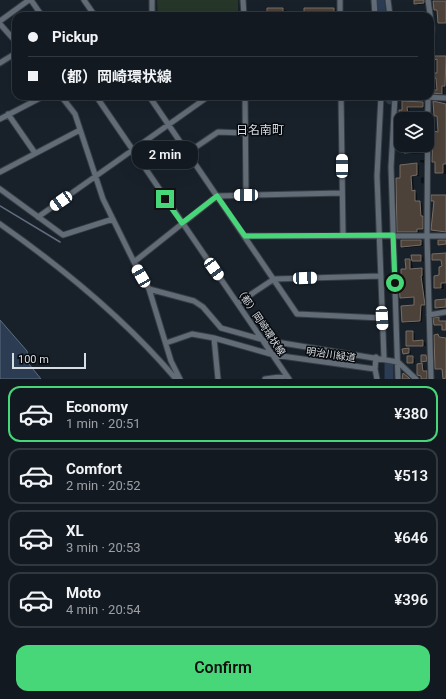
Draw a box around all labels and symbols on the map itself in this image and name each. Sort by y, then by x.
district label: 日名南町 [236,123,284,137]
callout: 2 min [132,141,198,169]
car [336,154,348,178]
car [48,189,74,213]
car [234,189,258,201]
route end [156,190,174,208]
car [202,256,226,282]
car [130,263,152,289]
car [293,272,317,284]
route start [386,274,404,292]
street label: （都）岡崎環状線 [234,285,288,358]
car [375,306,389,330]
street label: 明治川緑道 [305,346,356,363]
scale bar [12,351,86,370]

